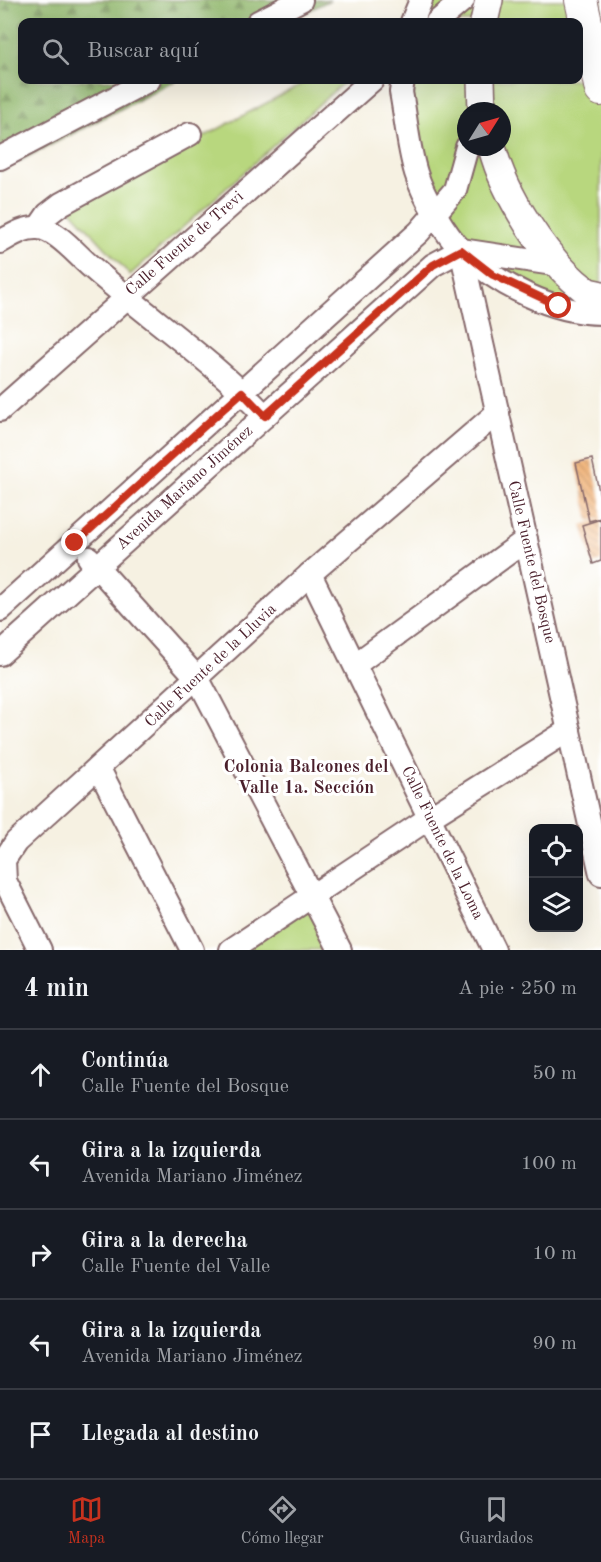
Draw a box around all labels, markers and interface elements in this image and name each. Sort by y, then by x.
search box [18,18,583,84]
icon: search [39,35,72,68]
text: Buscar aquí [87,40,199,62]
north arrow [457,102,511,156]
street label: Calle Fuente de Trevi [123,189,247,299]
route start [545,292,571,318]
street label: Avenida Mariano Jiménez [114,423,256,553]
street label: Calle Fuente del Bosque [505,479,557,645]
route end [61,529,87,555]
street label: Calle Fuente de la Lluvia [142,601,280,731]
district label: Colonia Balcones del Valle 1a. Sección [223,758,389,797]
street label: Calle Fuente de la Loma [398,764,486,922]
map controls [529,824,583,932]
button: locate [529,824,583,878]
button: layers [529,878,583,932]
text: 4 min [24,976,89,1002]
text: A pie · 250 m [458,979,577,999]
text: Continúa [81,1050,169,1072]
icon: ahead [24,1058,57,1091]
text: 50 m [532,1064,577,1084]
text: Calle Fuente del Bosque [81,1077,289,1097]
text: Gira a la izquierda [81,1140,261,1162]
icon: left [24,1148,57,1181]
text: 100 m [521,1154,577,1174]
text: Avenida Mariano Jiménez [81,1167,302,1187]
text: Gira a la derecha [81,1230,248,1252]
icon: right [24,1238,57,1271]
text: 10 m [532,1244,577,1264]
text: Calle Fuente del Valle [81,1257,270,1277]
text: Gira a la izquierda [81,1320,261,1342]
icon: left [24,1328,57,1361]
text: 90 m [532,1334,577,1354]
text: Avenida Mariano Jiménez [81,1347,302,1367]
icon: arrive [24,1418,57,1451]
text: Llegada al destino [81,1423,259,1445]
tab: Mapa [68,1493,105,1549]
tab: Cómo llegar [241,1493,324,1549]
tab: Guardados [459,1493,533,1549]

